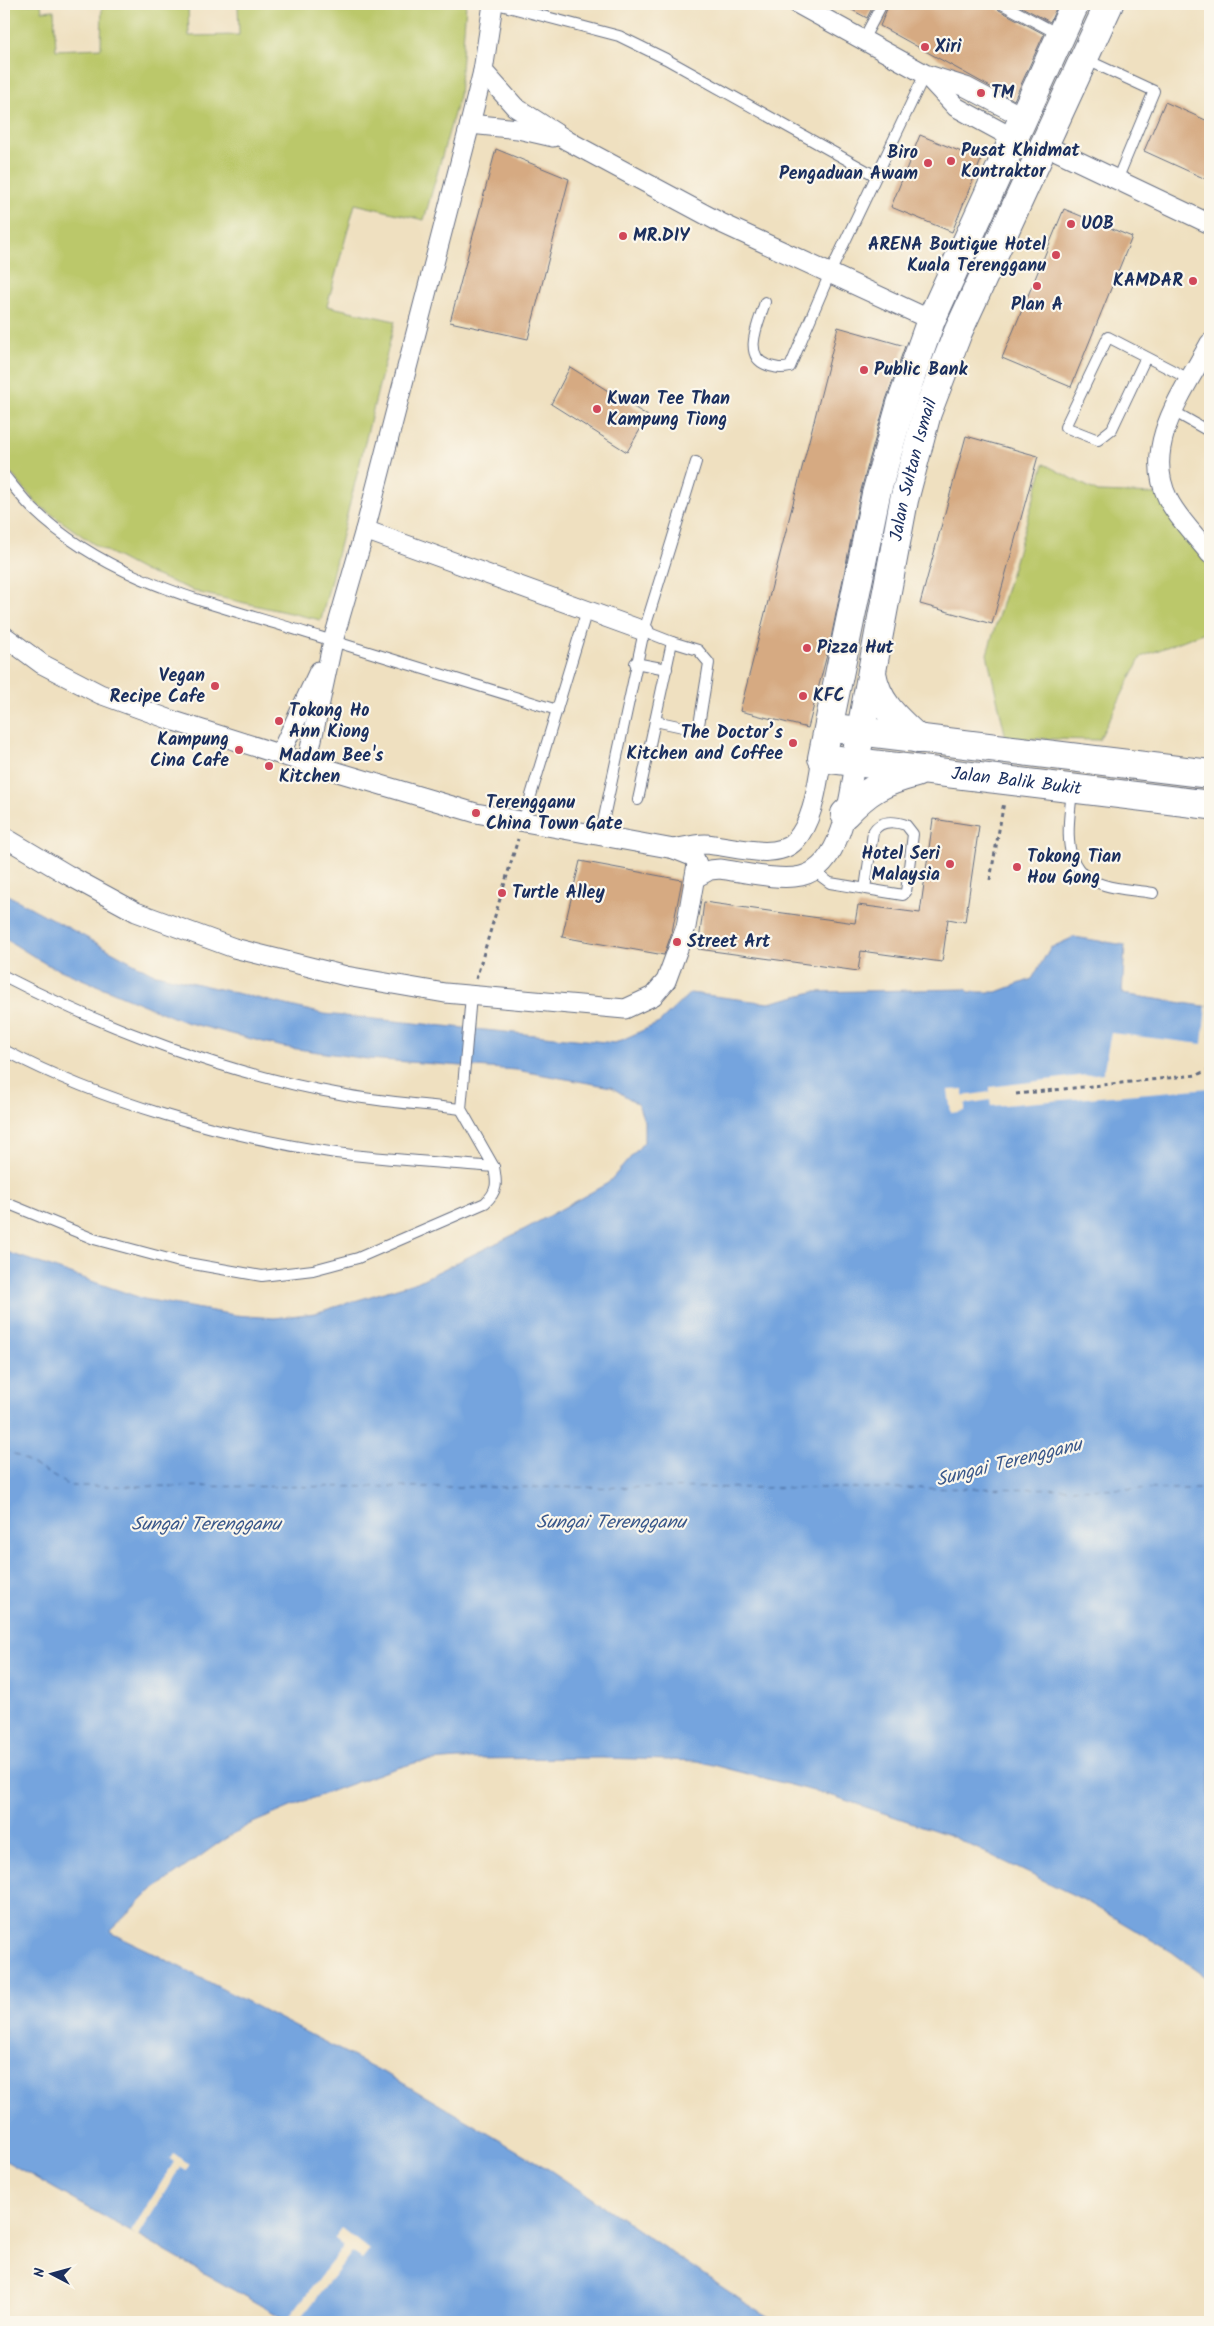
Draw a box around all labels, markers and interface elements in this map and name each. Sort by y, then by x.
place label: Xiri [934,33,962,62]
marker: Xiri [919,41,931,53]
place label: TM [991,79,1015,108]
marker: TM [975,87,987,99]
place label: Pusat Khidmat Kontraktor [961,137,1081,187]
place label: Biro Pengaduan Awam [779,139,918,189]
marker: Pusat Khidmat Kontraktor [945,155,957,167]
marker: Biro Pengaduan Awam [922,157,934,169]
place label: UOB [1081,210,1114,239]
marker: UOB [1065,218,1077,230]
place label: MR.DIY [633,222,690,251]
marker: MR.DIY [617,230,629,242]
place label: ARENA Boutique Hotel Kuala Terengganu [868,231,1046,281]
marker: ARENA Boutique Hotel Kuala Terengganu [1050,249,1062,261]
place label: KAMDAR [1113,267,1183,296]
marker: KAMDAR [1187,275,1199,287]
marker: Plan A [1031,280,1043,292]
place label: Plan A [1011,291,1063,320]
place label: Public Bank [874,356,968,385]
marker: Public Bank [858,364,870,376]
place label: Kwan Tee Than Kampung Tiong [607,385,730,435]
street label: Jalan Sultan Ismail [882,394,946,544]
marker: Kwan Tee Than Kampung Tiong [591,403,603,415]
place label: Pizza Hut [817,634,894,663]
marker: Pizza Hut [801,642,813,654]
place label: Vegan Recipe Cafe [110,662,205,712]
marker: Vegan Recipe Cafe [209,680,221,692]
place label: KFC [813,682,845,711]
marker: KFC [797,690,809,702]
place label: Tokong Ho Ann Kiong [289,697,370,747]
marker: Tokong Ho Ann Kiong [273,715,285,727]
place label: The Doctor’s Kitchen and Coffee [626,719,784,769]
place label: Kampung Cina Cafe [150,726,229,776]
marker: The Doctor’s Kitchen and Coffee [787,737,799,749]
place label: Madam Bee's Kitchen [279,742,384,792]
marker: Kampung Cina Cafe [233,744,245,756]
street label: Jalan Balik Bukit [950,759,1084,804]
marker: Madam Bee's Kitchen [263,760,275,772]
place label: Terengganu China Town Gate [486,789,623,839]
marker: Terengganu China Town Gate [470,807,482,819]
place label: Hotel Seri Malaysia [862,840,940,890]
place label: Tokong Tian Hou Gong [1027,843,1121,893]
marker: Hotel Seri Malaysia [944,858,956,870]
marker: Tokong Tian Hou Gong [1011,861,1023,873]
place label: Turtle Alley [512,879,605,908]
marker: Turtle Alley [496,887,508,899]
place label: Street Art [687,928,771,957]
marker: Street Art [671,936,683,948]
water label: Sungai Terengganu [933,1430,1087,1496]
water label: Sungai Terengganu [536,1508,688,1538]
water label: Sungai Terengganu [131,1510,283,1540]
north arrow [28,2248,78,2298]
text: N [29,2267,51,2278]

